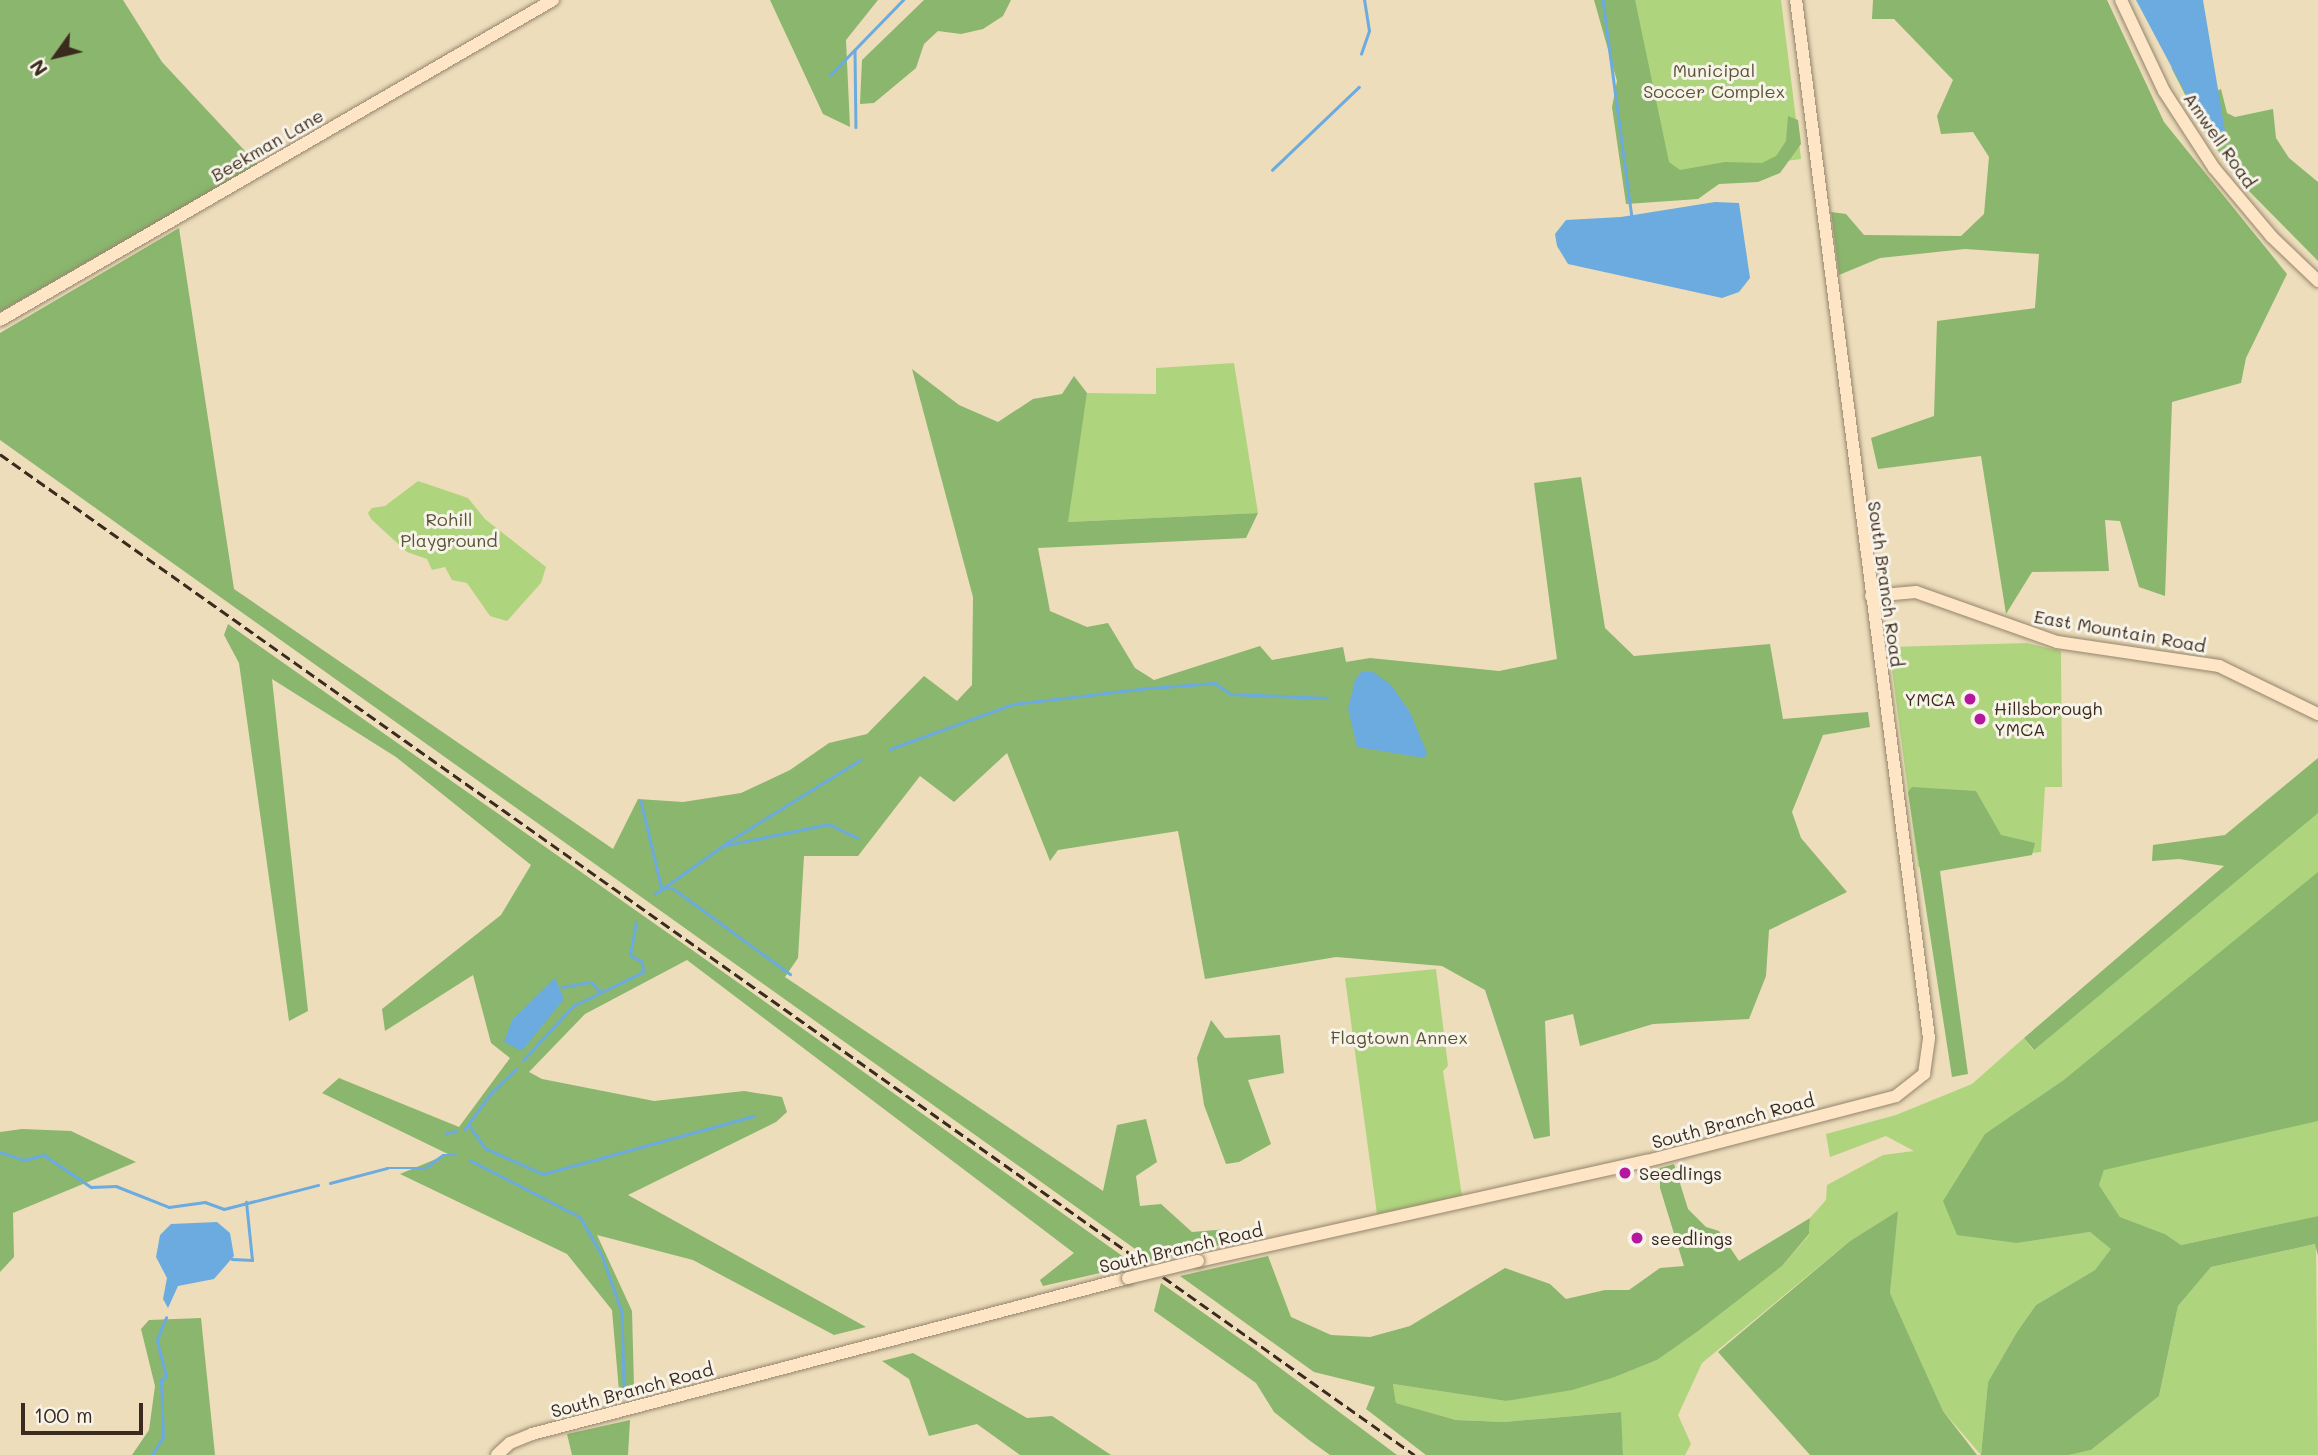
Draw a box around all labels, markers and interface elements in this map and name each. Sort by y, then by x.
north arrow [21,21,91,91]
text: N [24,55,53,81]
park label: Municipal Soccer Complex [1643,60,1785,102]
street label: Amwell Road [2179,88,2261,192]
street label: Beekman Lane [207,104,327,186]
street label: South Branch Road [1864,500,1908,668]
park label: Rohill Playground [400,509,498,552]
street label: East Mountain Road [2032,605,2208,657]
place label: YMCA [1905,688,1956,710]
marker: YMCA [1962,691,1978,707]
place label: Hillsborough YMCA [1994,698,2102,740]
marker: Hillsborough YMCA [1972,711,1988,727]
park label: Flagtown Annex [1330,1026,1468,1048]
street label: South Branch Road [1649,1089,1817,1153]
place label: Seedlings [1639,1162,1722,1184]
marker: Seedlings [1617,1165,1633,1181]
street label: South Branch Road [1097,1219,1265,1277]
place label: seedlings [1651,1227,1733,1249]
marker: seedlings [1629,1230,1645,1246]
street label: South Branch Road [548,1358,716,1422]
scale bar [24,1388,147,1432]
text: 100 m [34,1401,93,1428]

